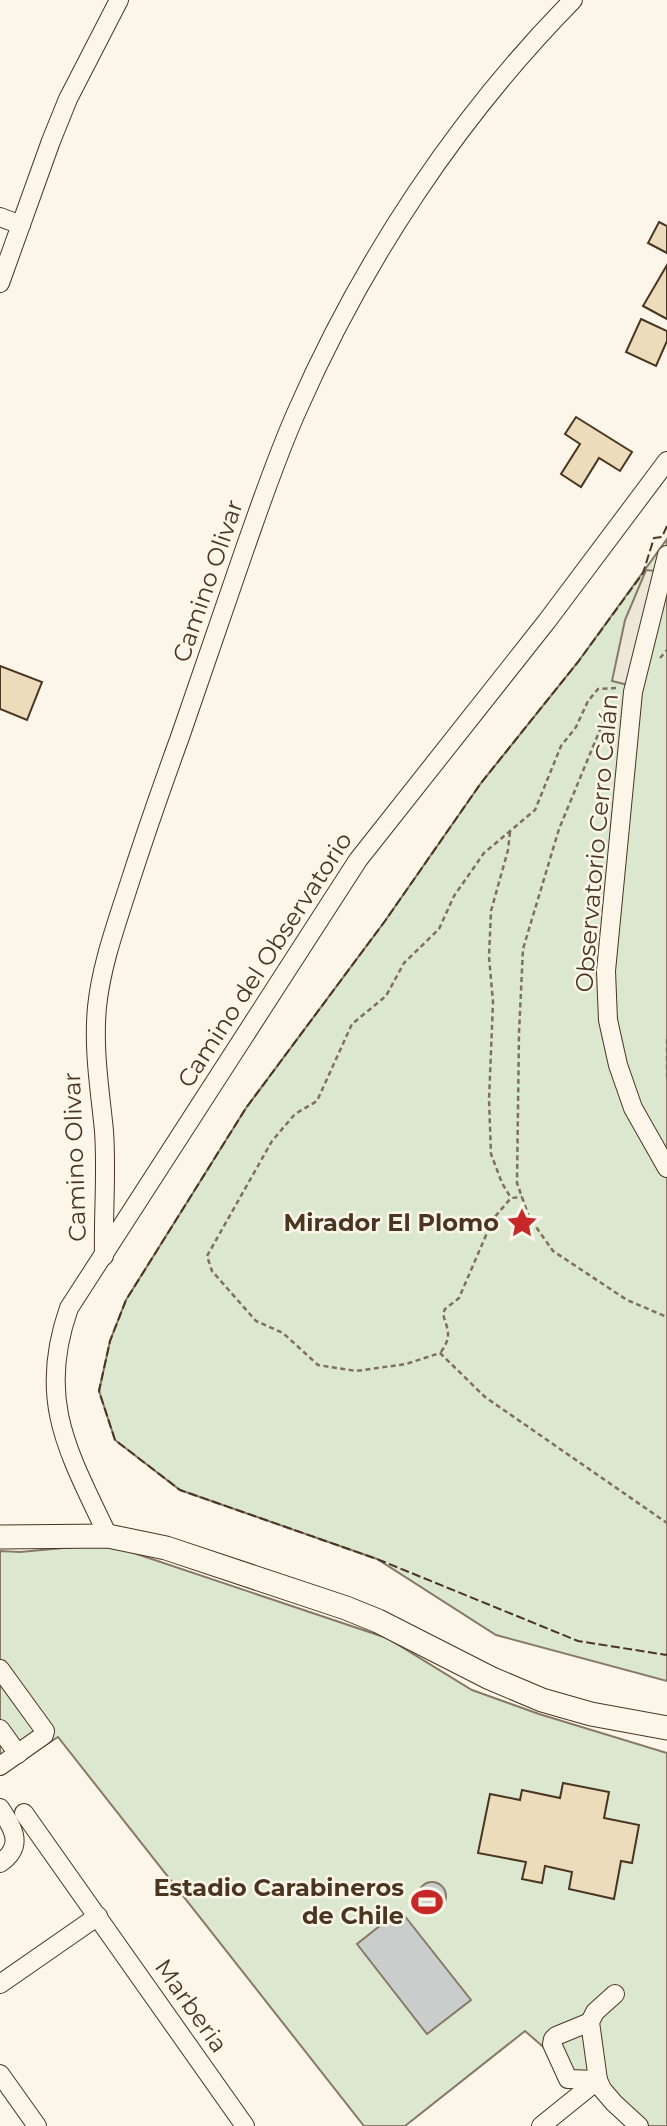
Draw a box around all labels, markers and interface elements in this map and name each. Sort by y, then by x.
street label: Camino Olivar [166,496,249,666]
street label: Observatorio Cerro Calán [569,692,624,994]
street label: Camino del Observatorio [171,827,358,1093]
street label: Camino Olivar [57,1072,92,1242]
place icon: Mirador El Plomo [505,1206,539,1240]
place label: Mirador El Plomo [283,1208,499,1237]
place label: Estadio Carabineros de Chile [153,1873,404,1930]
sports icon: Estadio Carabineros de Chile [410,1885,444,1919]
street label: Marberia [149,1953,234,2058]

